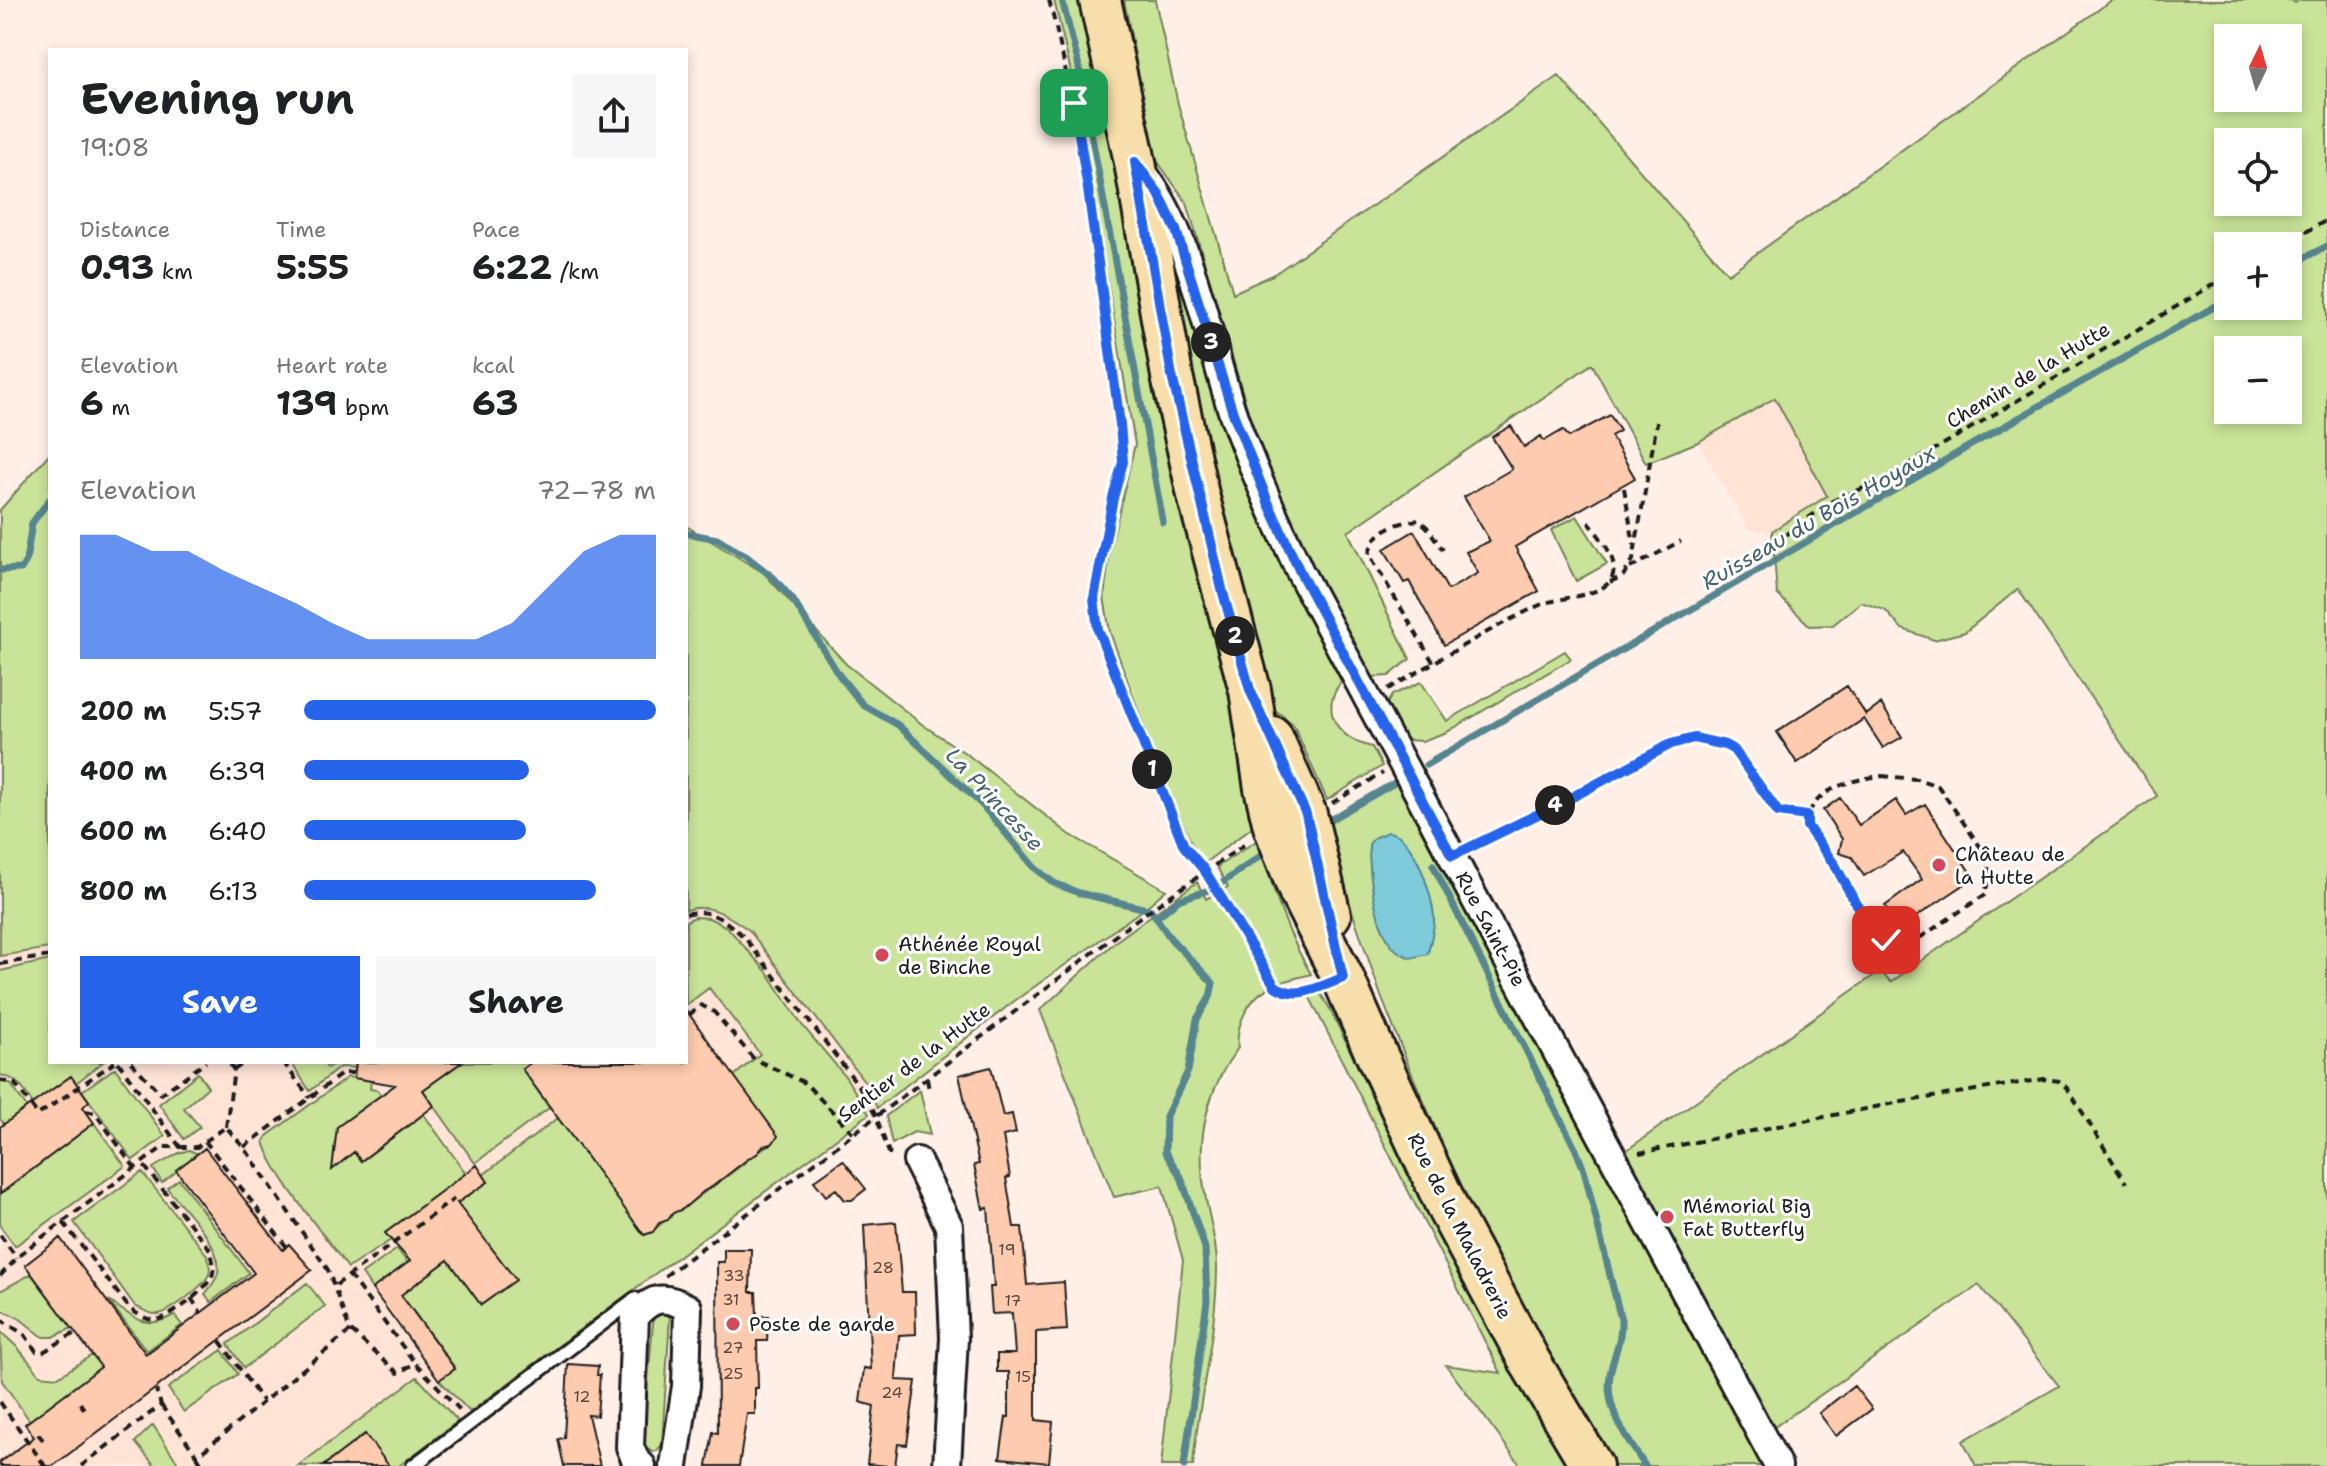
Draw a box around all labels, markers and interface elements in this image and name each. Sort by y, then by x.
north arrow [2214,24,2302,112]
map controls [2214,24,2302,424]
text: Evening run [80,69,354,128]
pin [1040,69,1108,137]
button: share [572,74,656,158]
icon: arrive [1052,81,1096,125]
button: locate [2214,128,2302,216]
text: 19:08 [80,129,150,164]
text: Distance [80,215,170,244]
text: Time [276,215,326,244]
text: Pace [472,215,520,244]
button: + [2214,232,2302,320]
text: 0.93 [80,244,154,290]
text: 5:55 [276,244,349,290]
text: 6:22 [472,244,552,290]
text: km [154,257,193,286]
text: /km [552,257,599,286]
street label: Chemin de la Hutte [1941,316,2115,434]
pin: 3 [1191,322,1231,362]
text: 3 [1203,327,1219,356]
button: − [2214,336,2302,424]
text: Elevation [80,351,178,380]
text: Heart rate [276,351,388,380]
text: kcal [472,351,515,380]
text: 6 [80,380,104,426]
text: 139 [276,380,337,426]
text: 63 [472,380,519,426]
text: m [104,393,130,422]
text: bpm [337,393,389,422]
water label: Ruisseau du Bois Hoyaux [1696,438,1942,596]
text: Elevation [80,472,196,507]
text: 72–78 m [537,472,656,507]
pin: 2 [1215,616,1255,656]
text: 2 [1227,621,1243,650]
text: 200 m [80,693,167,728]
text: 5:57 [208,693,262,728]
water label: La Princesse [939,741,1050,857]
pin: 1 [1132,749,1172,789]
text: 400 m [80,753,167,788]
text: 6:39 [208,753,266,788]
text: 1 [1147,754,1157,783]
pin: 4 [1535,785,1575,825]
text: 4 [1547,790,1563,819]
text: 600 m [80,813,167,848]
text: 6:40 [208,813,267,848]
place label: Château de la Hutte [1955,841,2065,890]
marker: Château de la Hutte [1930,856,1948,874]
street label: Rue Saint-Pie [1450,867,1532,991]
text: 800 m [80,873,167,908]
text: 6:13 [208,873,258,908]
pin [1852,906,1920,974]
icon: check [1864,918,1908,962]
place label: Athénée Royal de Binche [898,931,1041,980]
marker: Athénée Royal de Binche [873,946,891,964]
button: Save [80,956,360,1048]
button: Share [376,956,656,1048]
street label: Sentier de la Hutte [833,996,995,1128]
street label: Rue de la Maladrerie [1402,1129,1518,1323]
place label: Mémorial Big Fat Butterfly [1683,1193,1811,1242]
marker: Mémorial Big Fat Butterfly [1658,1208,1676,1226]
house number: 19 [998,1239,1016,1260]
house number: 28 [872,1257,894,1278]
house number: 33 [723,1265,745,1286]
house number: 31 [722,1289,740,1310]
house number: 17 [1004,1290,1022,1311]
place label: Poste de garde [749,1311,895,1337]
marker: Poste de garde [724,1315,742,1333]
house number: 27 [722,1337,744,1358]
house number: 25 [723,1363,743,1384]
house number: 15 [1015,1366,1031,1387]
house number: 24 [881,1382,903,1403]
house number: 12 [573,1386,591,1407]

